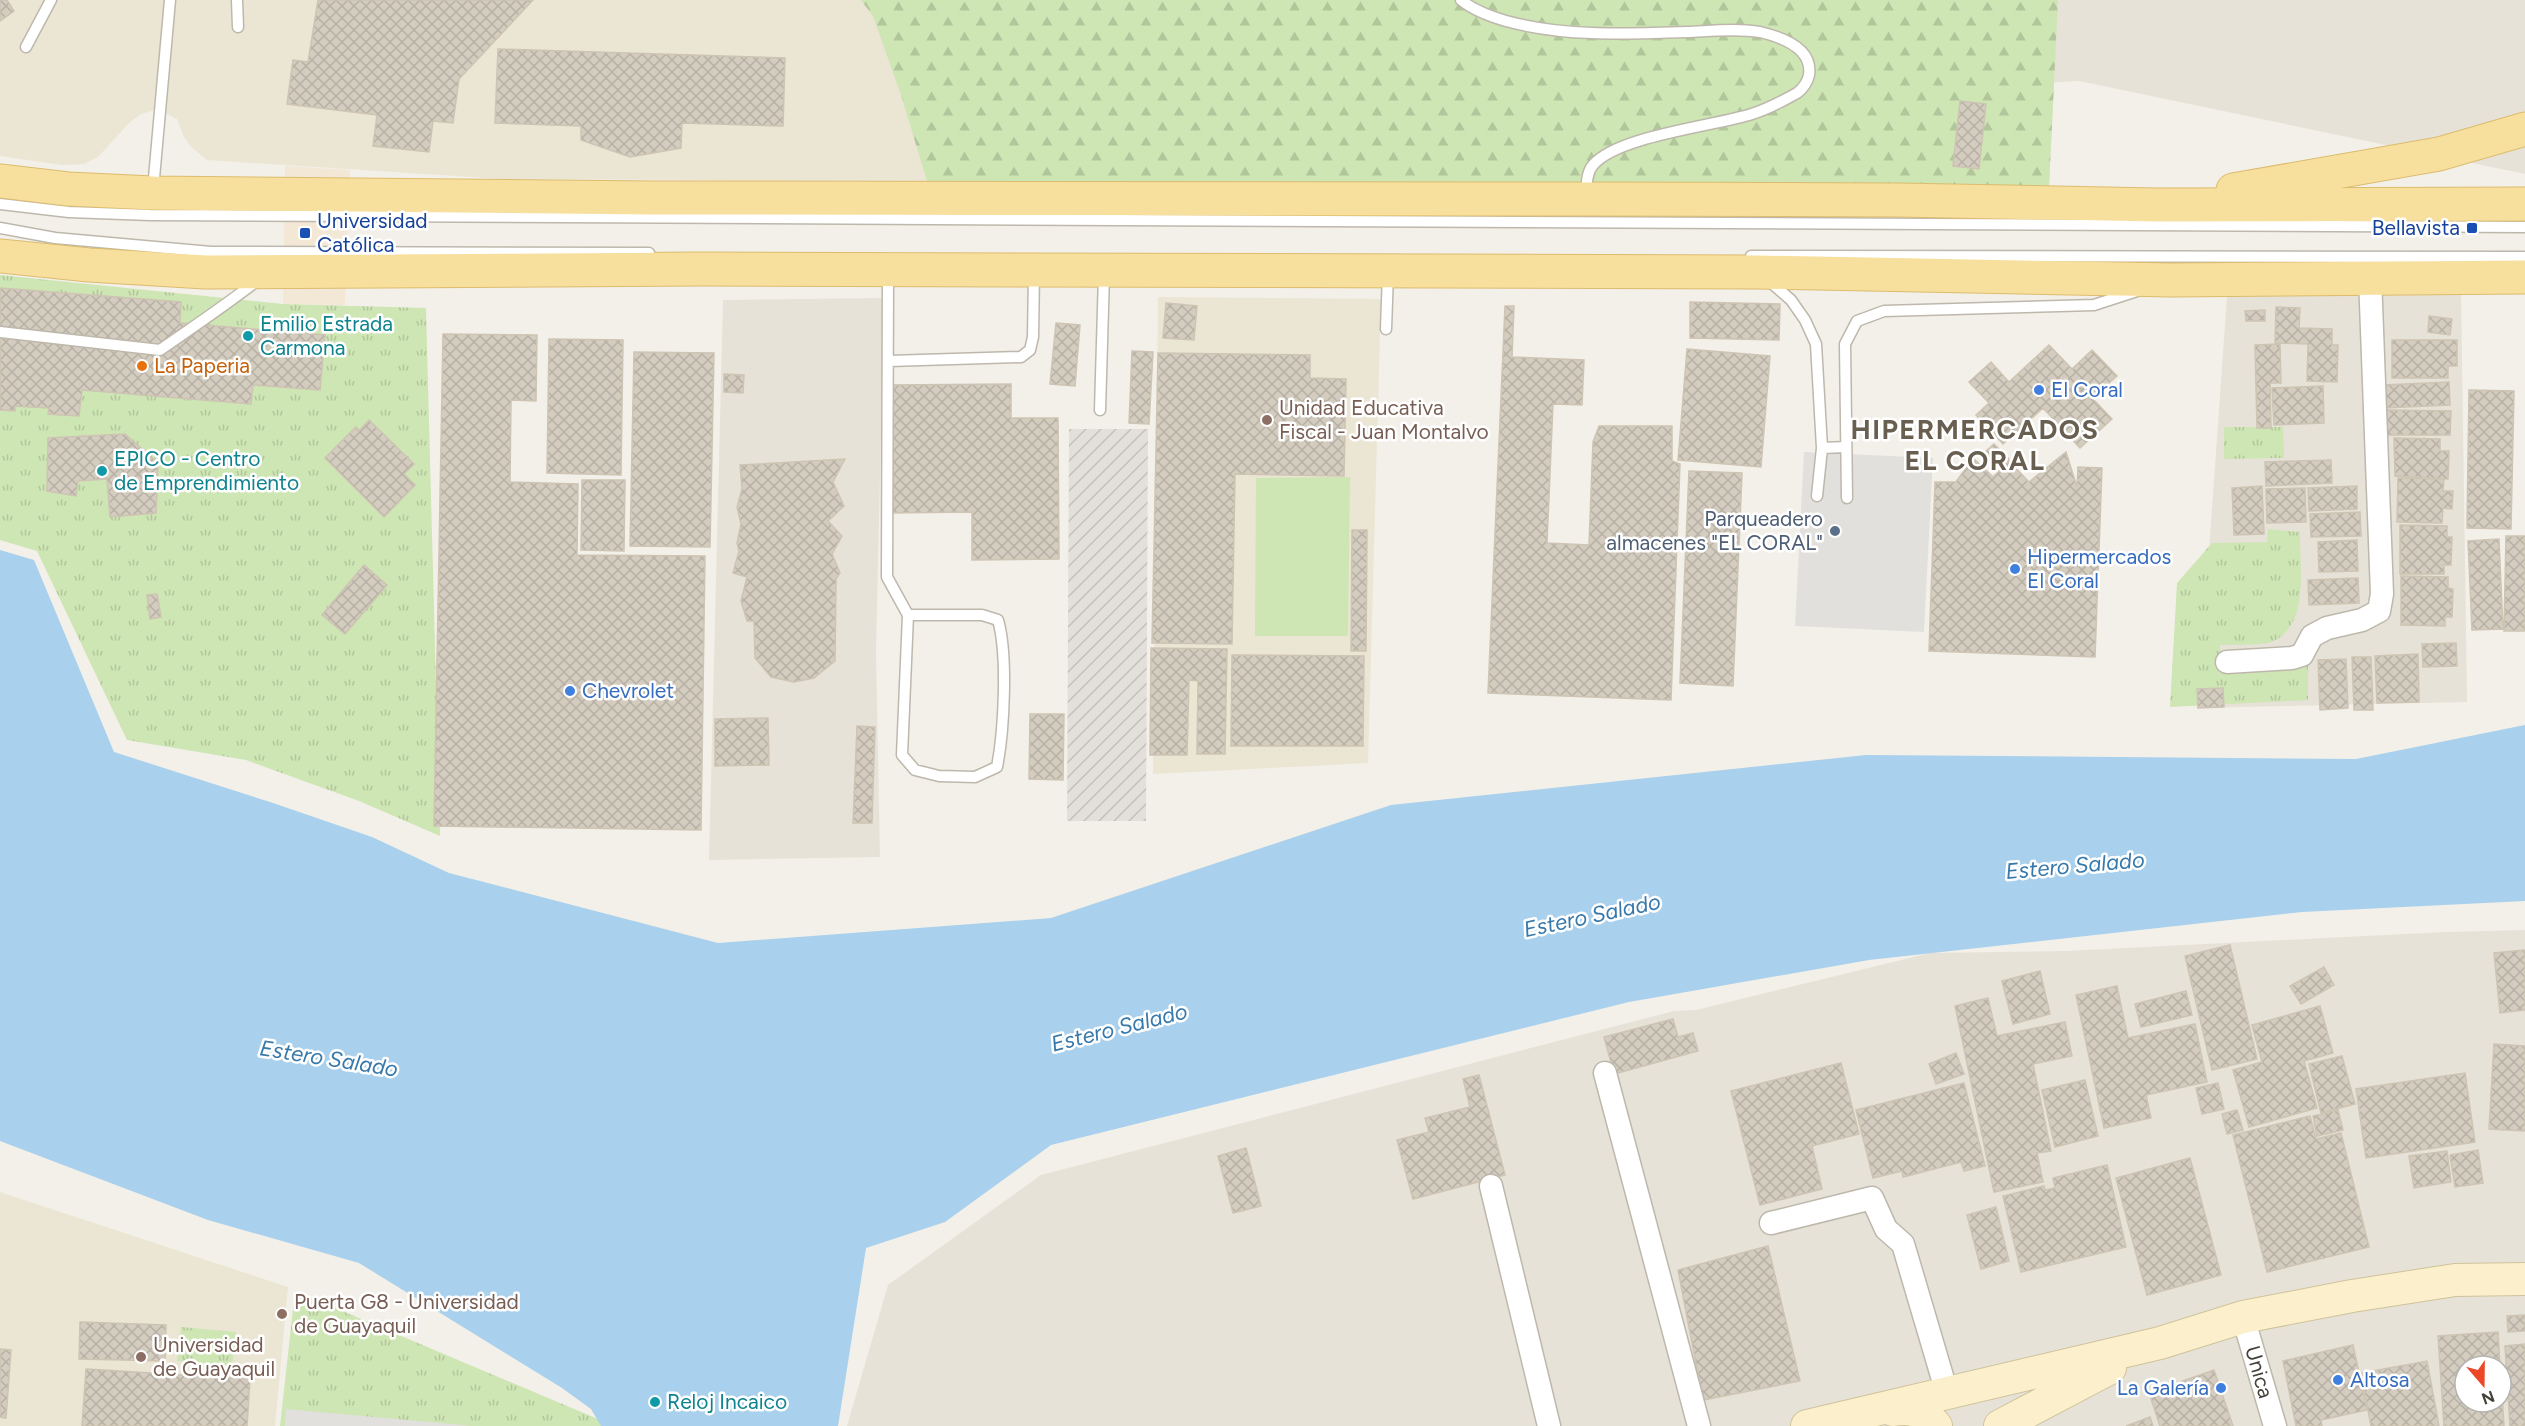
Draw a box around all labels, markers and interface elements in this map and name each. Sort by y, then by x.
place label: Universidad Católica [317,208,428,257]
place label: Bellavista [2372,215,2460,240]
marker: Bellavista [2465,221,2479,235]
marker: Universidad Católica [298,226,312,240]
place label: Emilio Estrada Carmona [260,311,393,360]
marker: Emilio Estrada Carmona [241,329,255,343]
place label: La Paperia [154,353,250,378]
marker: La Paperia [135,359,149,373]
place label: El Coral [2051,377,2123,402]
marker: El Coral [2032,383,2046,397]
place label: Unidad Educativa Fiscal - Juan Montalvo [1279,395,1489,444]
marker: Unidad Educativa Fiscal - Juan Montalvo [1260,413,1274,427]
district label: HIPERMERCADOS EL CORAL [1851,413,2100,477]
place label: EPICO - Centro de Emprendimiento [114,446,299,495]
marker: EPICO - Centro de Emprendimiento [95,464,109,478]
place label: Parqueadero almacenes "EL CORAL" [1606,506,1823,555]
marker: Parqueadero almacenes "EL CORAL" [1828,524,1842,538]
place label: Hipermercados El Coral [2027,544,2171,593]
marker: Hipermercados El Coral [2008,562,2022,576]
place label: Chevrolet [582,678,674,703]
marker: Chevrolet [563,684,577,698]
water label: Estero Salado [2004,846,2146,885]
water label: Estero Salado [1521,888,1663,943]
water label: Estero Salado [1048,997,1190,1057]
water label: Estero Salado [258,1034,400,1083]
place label: Puerta G8 - Universidad de Guayaquil [294,1289,519,1338]
marker: Puerta G8 - Universidad de Guayaquil [275,1307,289,1321]
place label: Universidad de Guayaquil [153,1332,275,1381]
street label: Unica [2240,1343,2279,1401]
marker: Universidad de Guayaquil [134,1350,148,1364]
north arrow [2453,1354,2513,1414]
place label: Altosa [2350,1367,2409,1392]
marker: Altosa [2331,1373,2345,1387]
place label: La Galería [2117,1375,2209,1400]
marker: La Galería [2214,1381,2228,1395]
text: N [2479,1387,2497,1409]
place label: Reloj Incaico [667,1389,787,1414]
marker: Reloj Incaico [648,1395,662,1409]

